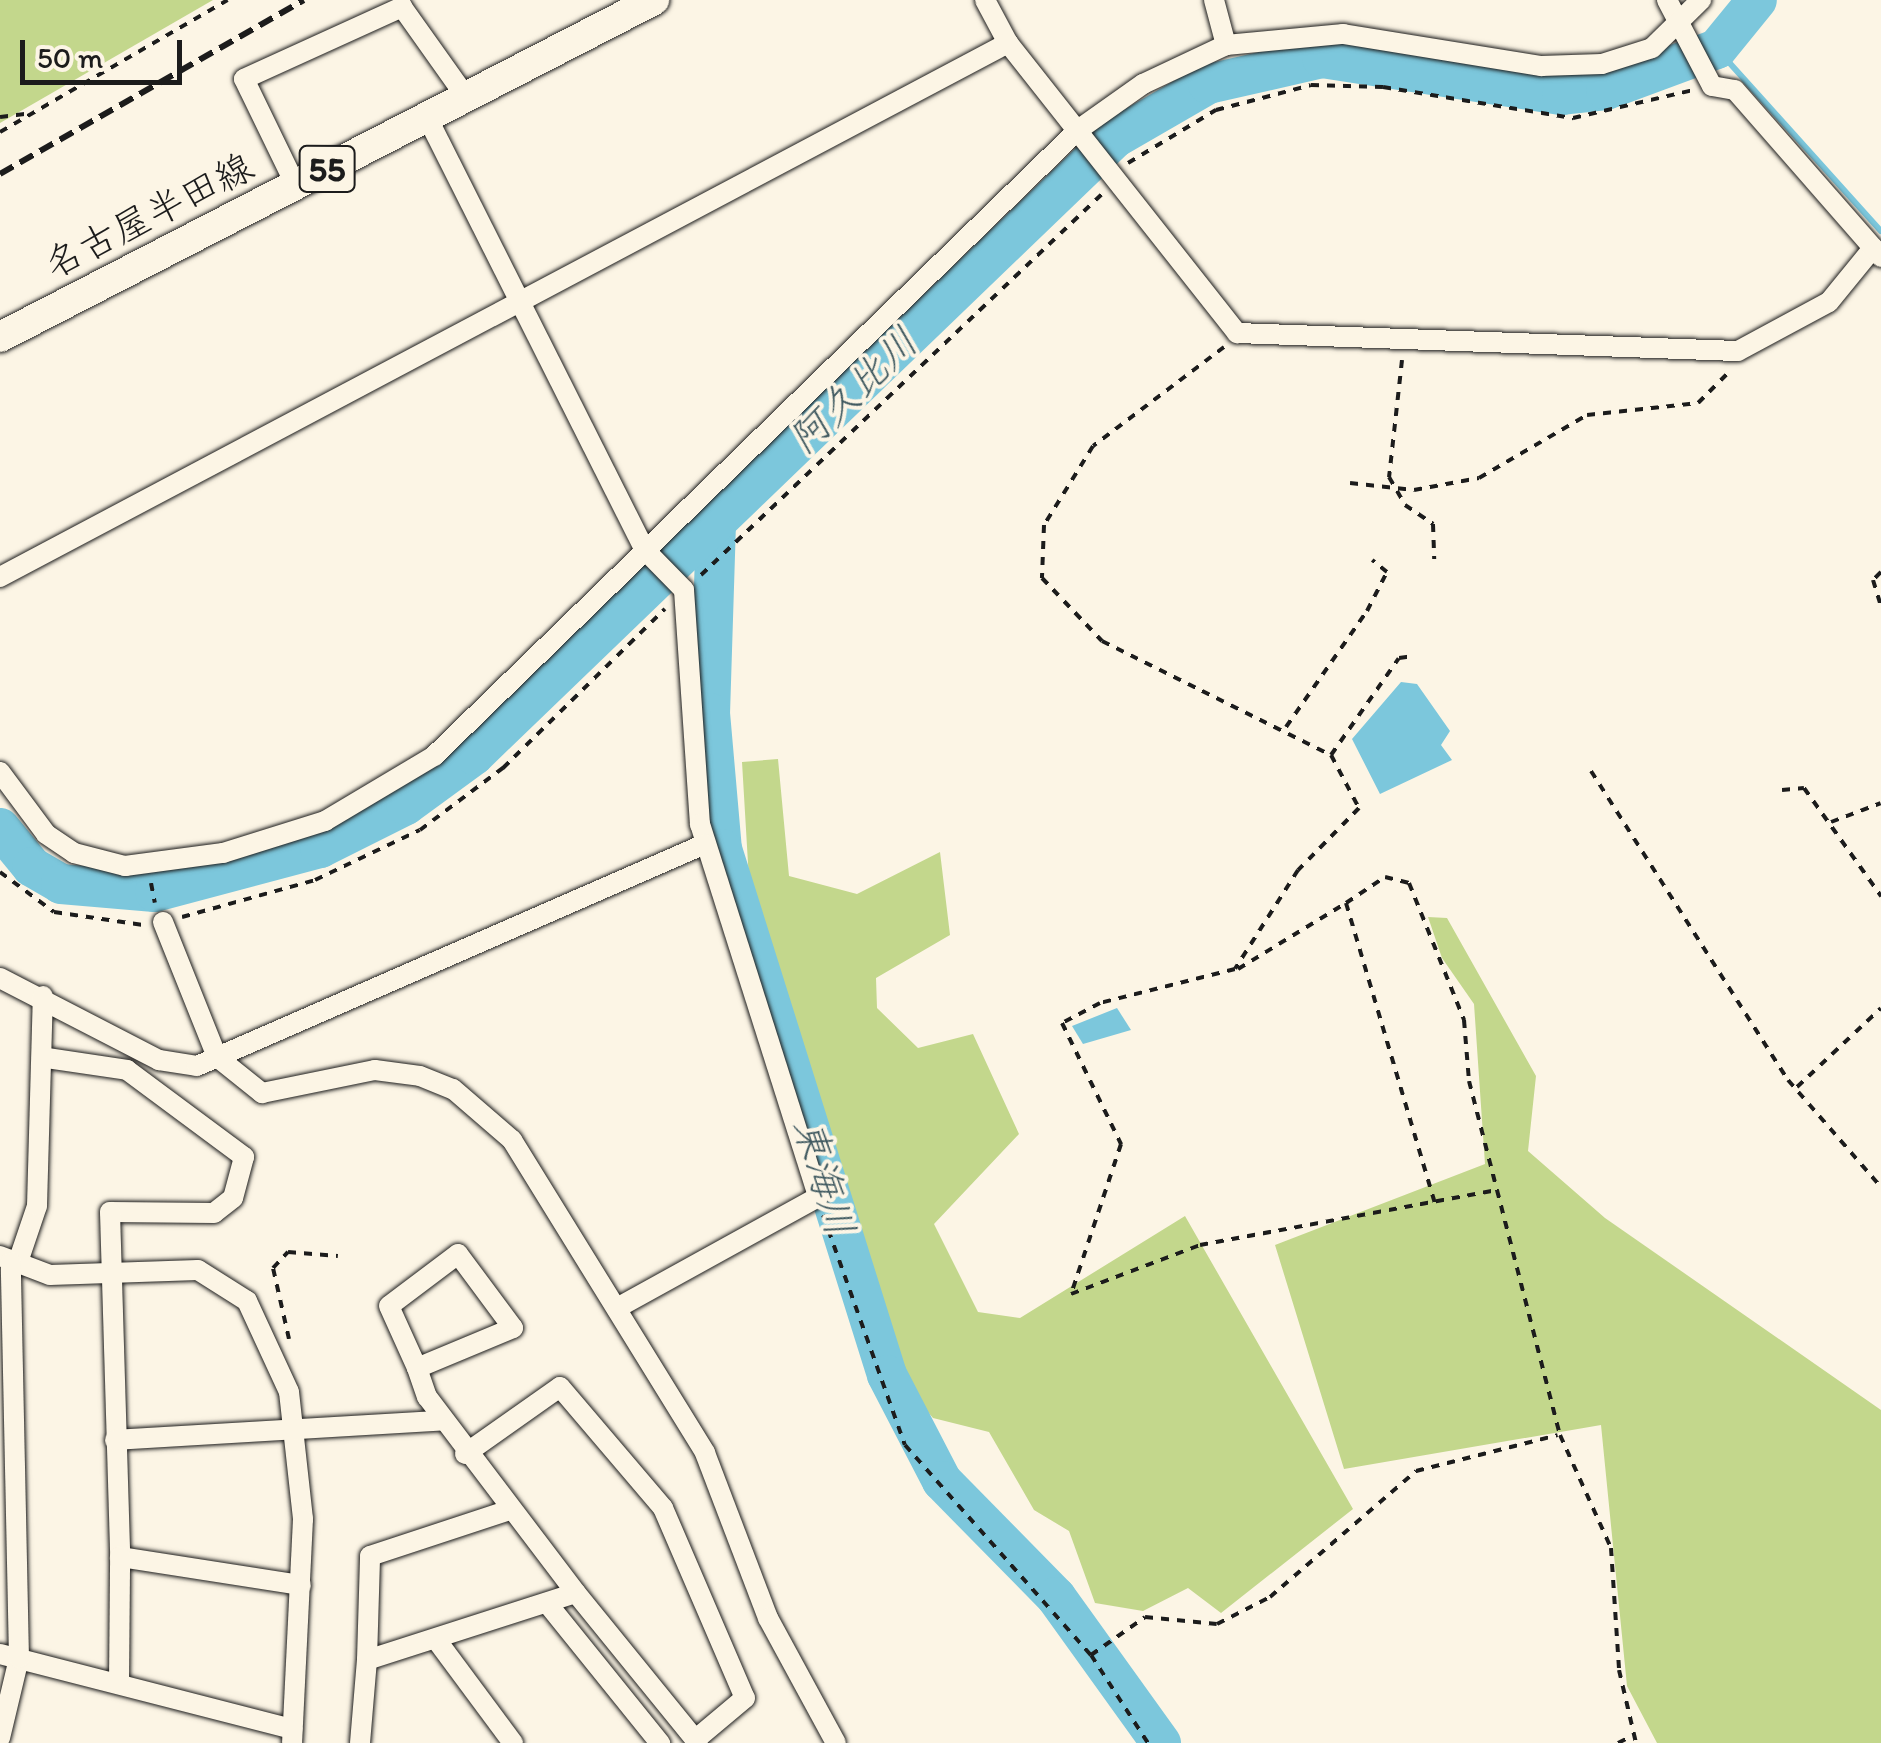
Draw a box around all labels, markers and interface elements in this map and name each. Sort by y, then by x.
scale bar [25,20,188,82]
text: 50 m [37,39,103,76]
road number: 55 [297,139,357,199]
street label: 名古屋半田線 [37,144,261,288]
water label: 阿久比川 [779,317,927,463]
water label: 東海川 [785,1113,865,1241]

